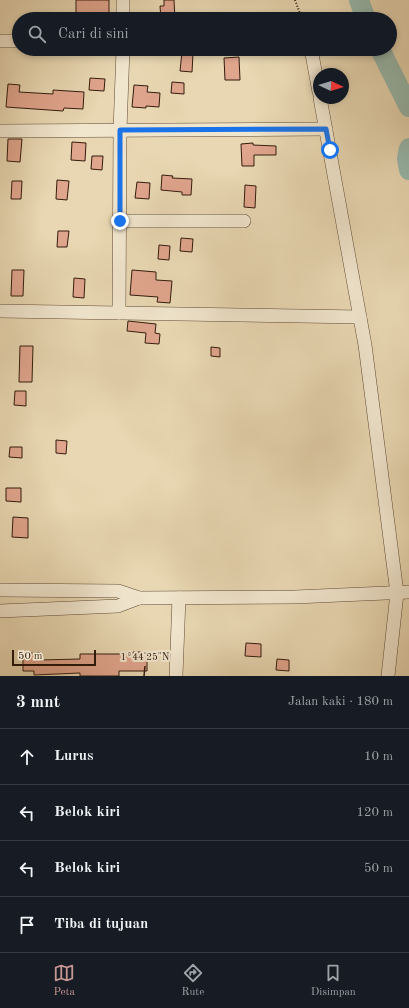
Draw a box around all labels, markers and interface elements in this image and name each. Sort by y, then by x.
search box [12,12,397,56]
icon: search [26,23,48,45]
text: Cari di sini [58,27,129,42]
north arrow [313,68,349,104]
route start [321,141,339,159]
route end [111,212,129,230]
scale bar [12,648,96,667]
text: 50 m [18,651,43,662]
text: 1°44'25"N [121,652,170,662]
text: 3 mnt [16,694,60,711]
text: Jalan kaki · 180 m [288,695,393,708]
icon: ahead [16,746,38,768]
text: Lurus [54,749,94,764]
text: 10 m [364,750,393,763]
icon: left [16,802,38,824]
text: Belok kiri [54,805,120,820]
text: 120 m [356,806,393,819]
icon: left [16,858,38,880]
text: Belok kiri [54,861,120,876]
text: 50 m [364,862,393,875]
icon: arrive [16,914,38,936]
text: Tiba di tujuan [54,917,148,932]
tab: Peta [53,962,75,1000]
tab: Rute [182,962,204,1000]
tab: Disimpan [311,962,356,1000]

